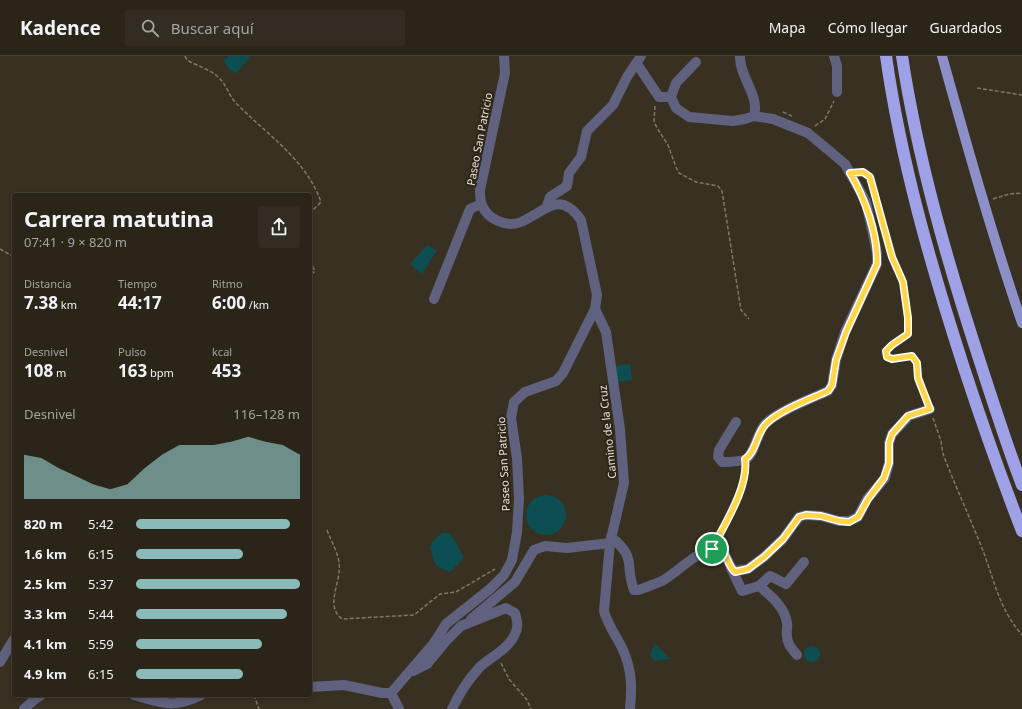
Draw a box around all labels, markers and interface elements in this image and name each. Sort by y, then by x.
search box [125,10,405,46]
text: Kadence [20,15,101,41]
icon: search [139,17,161,39]
text: Buscar aquí [171,18,254,38]
text: Mapa [769,18,806,37]
text: Cómo llegar [828,18,908,37]
text: Guardados [930,18,1002,37]
street label: Paseo San Patricio [463,91,495,187]
text: Carrera matutina [24,203,214,233]
button: share [258,206,300,248]
text: 07:41 · 9 × 820 m [24,233,127,251]
text: Distancia [24,276,71,291]
text: Tiempo [118,276,157,291]
text: Ritmo [212,276,243,291]
text: 7.38 [24,291,58,314]
text: 44:17 [118,291,162,314]
text: 6:00 [212,291,246,314]
text: km [58,297,77,312]
text: /km [246,297,269,312]
text: Desnivel [24,344,68,359]
text: Pulso [118,344,146,359]
text: kcal [212,344,232,359]
text: 108 [24,359,53,382]
text: 163 [118,359,147,382]
text: 453 [212,359,241,382]
text: m [53,365,66,380]
text: bpm [147,365,174,380]
street label: Camino de la Cruz [595,385,619,479]
text: Desnivel [24,405,76,423]
text: 116–128 m [233,405,300,423]
street label: Paseo San Patricio [493,416,513,512]
text: 820 m [24,515,62,533]
text: 5:42 [88,515,114,533]
pin [695,532,729,566]
icon: arrive [701,538,723,560]
text: 1.6 km [24,545,67,563]
text: 6:15 [88,545,114,563]
text: 2.5 km [24,575,67,593]
text: 5:37 [88,575,114,593]
text: 3.3 km [24,605,67,623]
text: 5:44 [88,605,114,623]
text: 4.1 km [24,635,67,653]
text: 5:59 [88,635,114,653]
text: 4.9 km [24,665,67,683]
text: 6:15 [88,665,114,683]

